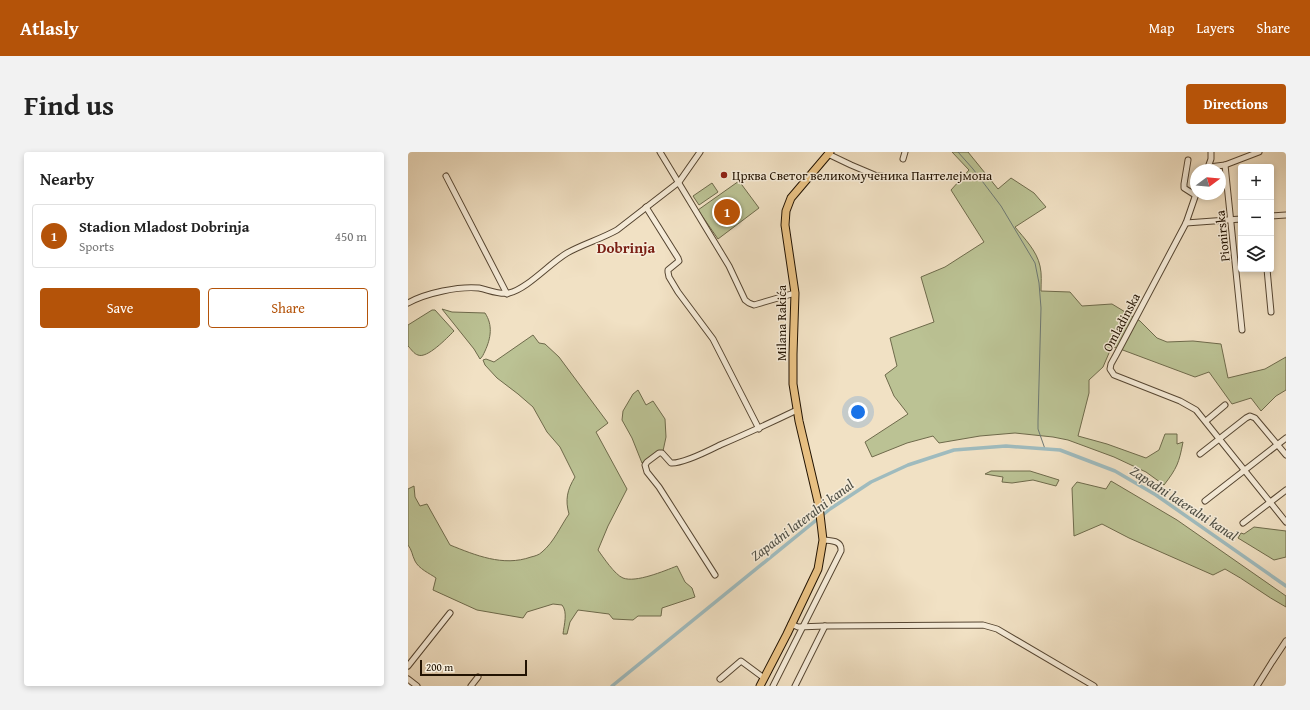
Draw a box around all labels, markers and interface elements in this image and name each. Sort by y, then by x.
text: Atlasly [20,14,79,42]
text: Map [1149,18,1175,38]
text: Layers [1197,18,1235,38]
text: Share [1257,18,1290,38]
text: Find us [24,84,114,125]
button: Directions [1186,84,1286,124]
north arrow [1190,164,1226,200]
map controls [1238,164,1274,272]
button: + [1238,164,1274,200]
text: Nearby [40,166,94,191]
place label: Црква Светог великомученика Пантелејмона [732,166,993,185]
marker: Црква Светог великомученика Пантелејмона [719,170,729,180]
pin: 1 [714,197,740,227]
button: − [1238,200,1274,236]
street label: Pionirska [1210,209,1235,263]
text: Stadion Mladost Dobrinja [79,216,249,237]
text: 1 [51,227,57,246]
text: 450 m [335,227,367,246]
button: layers [1238,236,1274,272]
text: Sports [79,237,114,256]
district label: Dobrinja [597,237,656,258]
street label: Milana Rakića [772,284,791,361]
button: Save [40,288,200,328]
button: Share [208,288,368,328]
street label: Omladinska [1098,289,1145,355]
your location [848,402,868,422]
water label: Zapadni lateralni kanal [1126,461,1242,546]
water label: Zapadni lateralni kanal [746,474,858,566]
scale bar [420,658,527,677]
text: 200 m [426,659,453,675]

